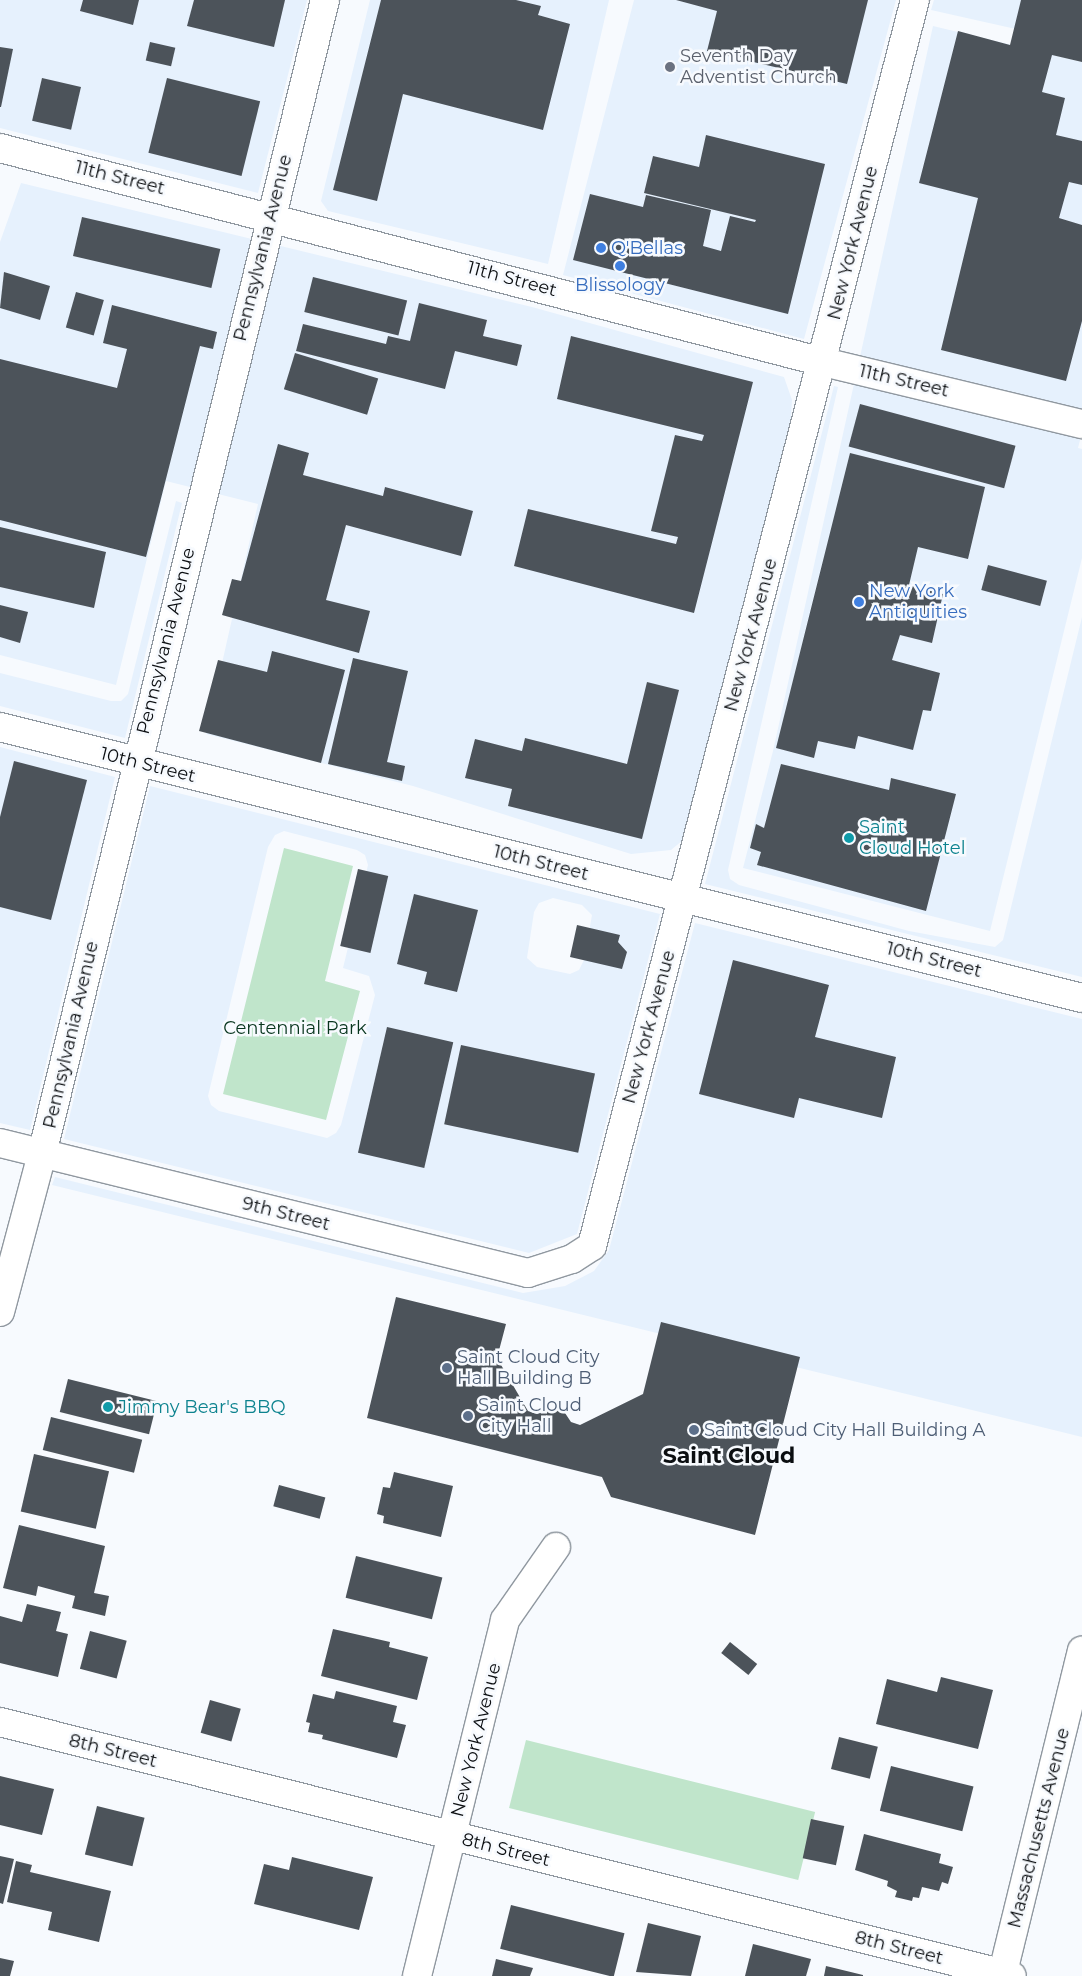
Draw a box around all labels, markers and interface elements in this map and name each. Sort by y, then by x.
place label: Seventh Day Adventist Church [680,46,837,88]
marker: Seventh Day Adventist Church [664,61,676,73]
street label: Pennsylvania Avenue [229,152,297,344]
street label: 11th Street [73,156,167,200]
street label: New York Avenue [823,164,883,322]
place label: Q'Bellas [611,237,683,259]
marker: Q'Bellas [595,242,607,254]
street label: 11th Street [465,257,559,301]
marker: Blissology [614,260,626,272]
place label: Blissology [575,274,665,296]
street label: 11th Street [857,360,951,402]
street label: Pennsylvania Avenue [132,545,200,737]
street label: New York Avenue [720,556,782,714]
place label: New York Antiquities [869,581,967,624]
marker: New York Antiquities [853,596,865,608]
street label: 10th Street [98,743,198,787]
place label: Saint Cloud Hotel [859,817,966,860]
marker: Saint Cloud Hotel [843,832,855,844]
street label: 10th Street [491,841,591,885]
street label: 10th Street [884,938,984,982]
street label: Pennsylvania Avenue [39,939,103,1131]
street label: New York Avenue [618,948,680,1106]
park label: Centennial Park [223,1017,367,1039]
street label: 9th Street [240,1193,332,1235]
place label: Saint Cloud City Hall Building B [457,1347,599,1390]
marker: Saint Cloud City Hall Building B [441,1362,453,1374]
place label: Saint Cloud City Hall [478,1395,582,1438]
place label: Jimmy Bear's BBQ [118,1396,286,1418]
marker: Jimmy Bear's BBQ [102,1401,114,1413]
marker: Saint Cloud City Hall [462,1410,474,1422]
place label: Saint Cloud City Hall Building A [704,1419,985,1441]
marker: Saint Cloud City Hall Building A [688,1424,700,1436]
district label: Saint Cloud [663,1443,795,1469]
street label: New York Avenue [446,1661,506,1819]
street label: Massachusetts Avenue [1004,1726,1074,1930]
street label: 8th Street [67,1730,159,1772]
street label: 8th Street [460,1829,552,1871]
street label: 8th Street [853,1927,945,1969]

